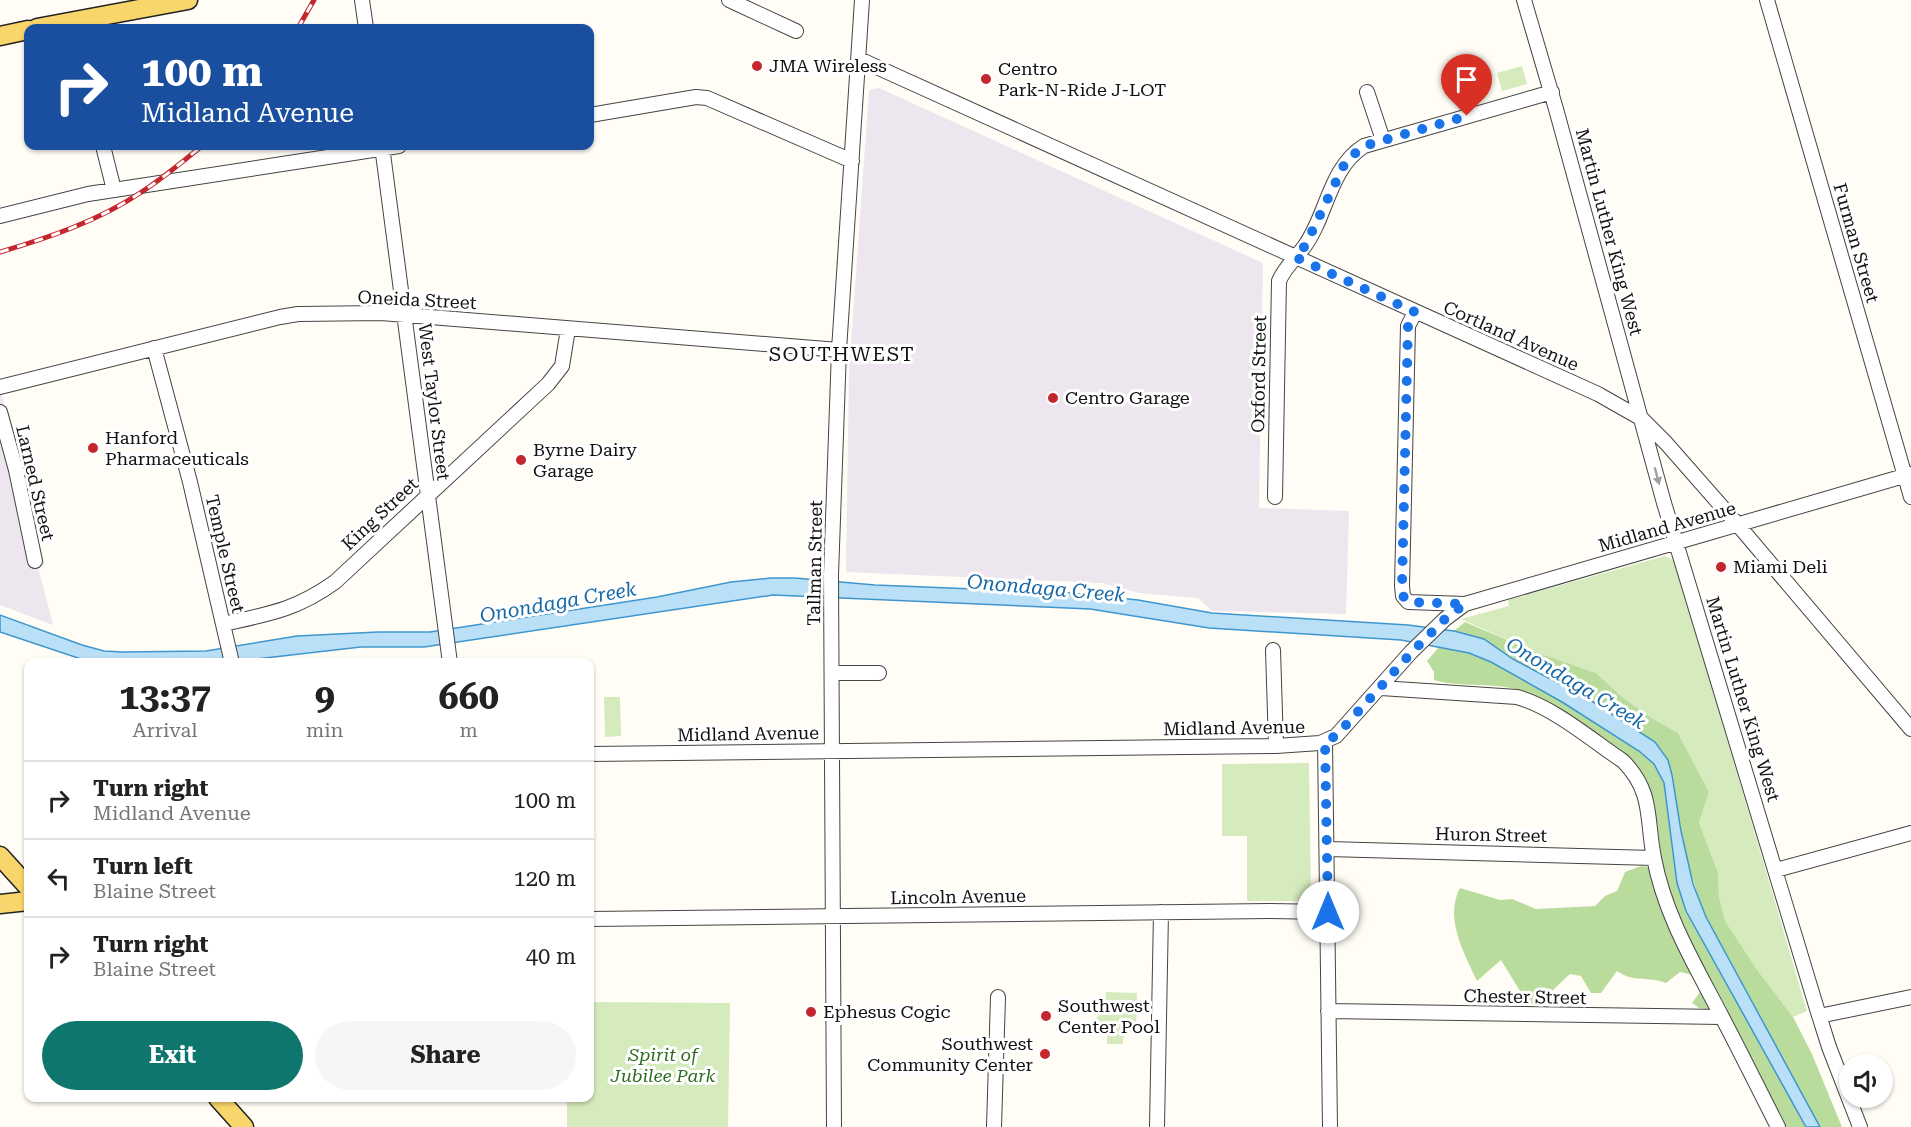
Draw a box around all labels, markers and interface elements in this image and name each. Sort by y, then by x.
text: 100 m [141,47,263,96]
icon: right [42,48,120,126]
pin [1441,54,1492,116]
place label: JMA Wireless [769,55,887,76]
place label: Centro Park-N-Ride J-LOT [998,58,1166,100]
marker: JMA Wireless [750,59,764,73]
icon: arrive [1450,63,1483,96]
marker: Centro Park-N-Ride J-LOT [979,72,993,86]
text: Midland Avenue [141,97,354,129]
street label: Martin Luther King West [1572,126,1647,338]
street label: Furman Street [1829,181,1884,305]
street label: Oneida Street [357,286,477,313]
street label: Cortland Avenue [1440,296,1582,375]
street label: Oxford Street [1247,315,1270,433]
street label: West Taylor Street [414,322,455,482]
district label: SOUTHWEST [769,342,915,366]
place label: Centro Garage [1065,387,1190,408]
marker: Centro Garage [1046,391,1060,405]
street label: Larned Street [12,423,59,543]
place label: Hanford Pharmaceuticals [105,427,249,469]
place label: Byrne Dairy Garage [533,439,637,481]
marker: Hanford Pharmaceuticals [86,441,100,455]
marker: Byrne Dairy Garage [514,453,528,467]
one-way arrow [1652,467,1662,485]
street label: King Street [337,473,422,554]
street label: Temple Street [202,493,249,615]
street label: Midland Avenue [1596,497,1738,556]
street label: Tallman Street [803,500,826,626]
place label: Miami Deli [1733,556,1828,577]
marker: Miami Deli [1714,560,1728,574]
water label: Onondaga Creek [966,569,1126,607]
water label: Onondaga Creek [478,576,638,628]
street label: Martin Luther King West [1702,594,1785,804]
water label: Onondaga Creek [1502,632,1650,734]
text: 13:37 [119,676,211,718]
text: 9 [315,676,335,718]
text: 660 [439,676,499,718]
street label: Midland Avenue [1163,716,1305,739]
text: Arrival [132,718,197,742]
text: min [306,718,343,742]
text: m [460,718,478,742]
street label: Midland Avenue [677,722,819,745]
text: Turn right [93,776,208,801]
icon: right [42,784,75,817]
text: 100 m [513,788,576,813]
text: Midland Avenue [93,801,251,825]
street label: Huron Street [1435,823,1548,846]
text: Turn left [93,854,193,879]
icon: left [42,862,75,895]
text: 120 m [513,866,576,891]
text: Blaine Street [93,879,216,903]
position arrow [1296,880,1360,944]
street label: Lincoln Avenue [890,885,1026,908]
text: Turn right [93,932,208,957]
icon: right [42,940,75,973]
text: 40 m [526,944,576,969]
text: Blaine Street [93,957,216,981]
street label: Chester Street [1463,985,1587,1008]
place label: Southwest Center Pool [1058,995,1160,1037]
place label: Ephesus Cogic [823,1001,951,1022]
marker: Ephesus Cogic [804,1005,818,1019]
marker: Southwest Center Pool [1039,1009,1053,1023]
button: Exit [42,1021,303,1090]
button: Share [315,1021,576,1090]
place label: Southwest Community Center [867,1033,1033,1075]
park label: Spirit of Jubilee Park [610,1044,715,1086]
marker: Southwest Community Center [1038,1047,1052,1061]
map controls [1839,1054,1893,1108]
button: sound [1839,1054,1893,1108]

